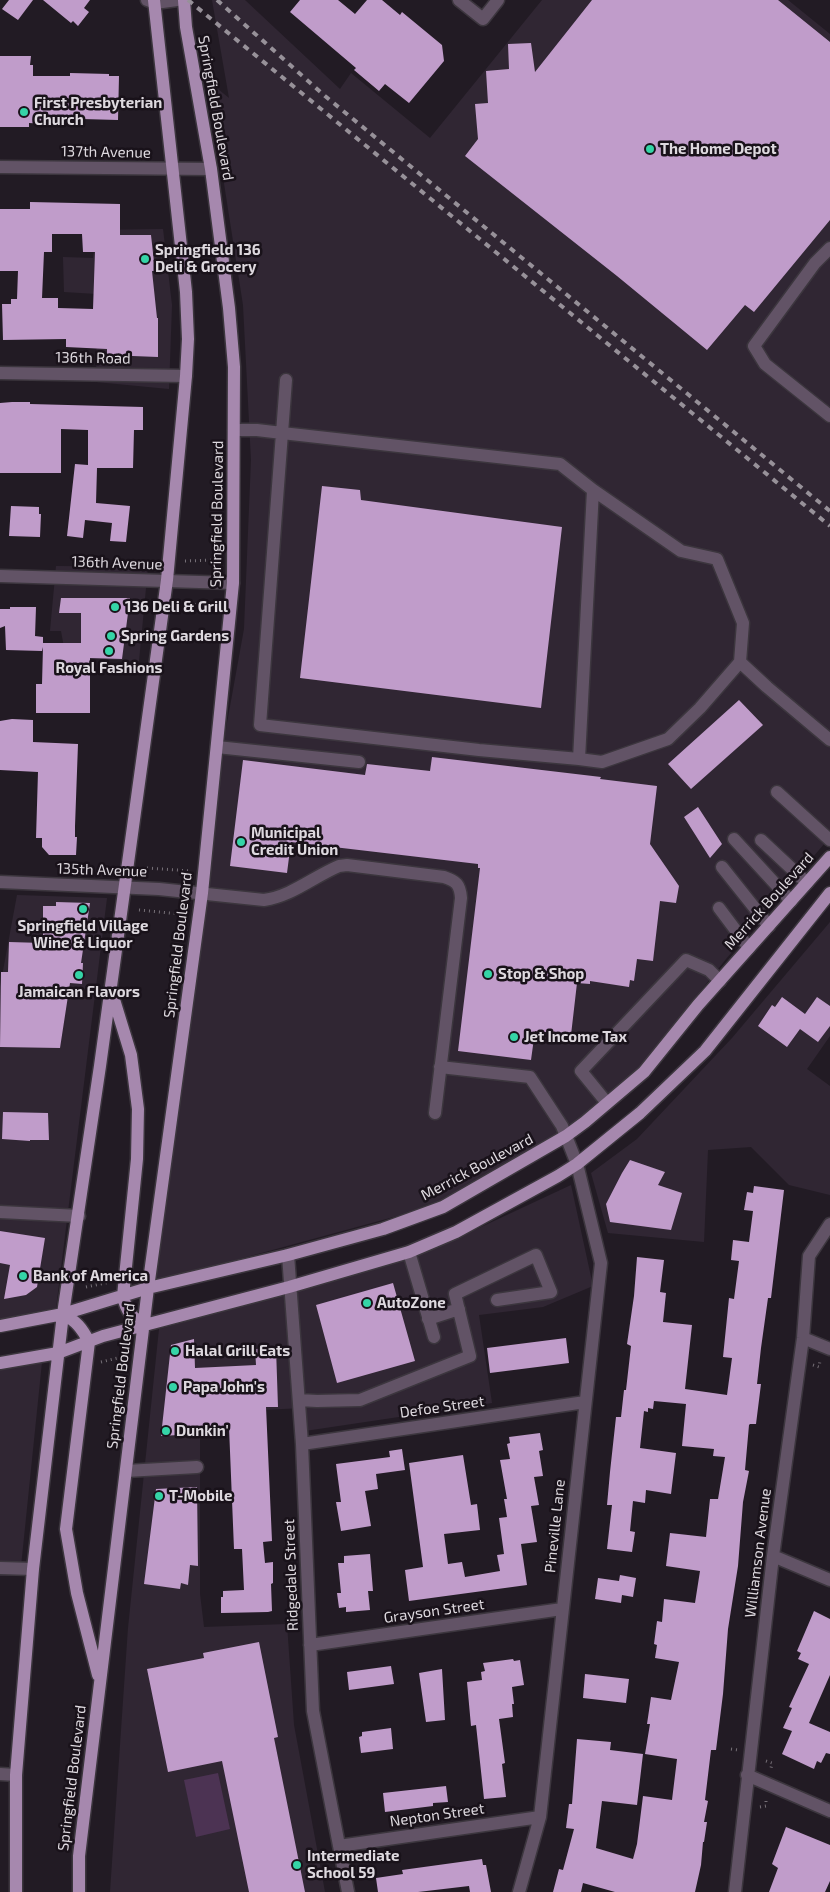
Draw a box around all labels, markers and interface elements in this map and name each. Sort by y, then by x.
street label: Springfield Boulevard [194,34,238,182]
place label: First Presbyterian Church [34,94,162,129]
marker: First Presbyterian Church [18,106,30,118]
place label: The Home Depot [660,140,777,158]
street label: 137th Avenue [61,142,151,162]
marker: The Home Depot [644,143,656,155]
place label: Springfield 136 Deli & Grocery [155,241,260,276]
marker: Springfield 136 Deli & Grocery [139,253,151,265]
street label: 136th Road [55,348,131,368]
street label: Springfield Boulevard [207,440,227,588]
street label: 136th Avenue [71,552,163,574]
place label: 136 Deli & Grill [125,598,228,616]
marker: 136 Deli & Grill [109,601,121,613]
place label: Spring Gardens [121,627,229,645]
marker: Spring Gardens [105,630,117,642]
marker: Royal Fashions [103,645,115,657]
place label: Royal Fashions [56,659,162,677]
place label: Municipal Credit Union [251,824,338,859]
marker: Municipal Credit Union [235,836,247,848]
street label: Merrick Boulevard [721,849,817,953]
street label: 135th Avenue [57,859,147,881]
street label: Springfield Boulevard [160,871,196,1019]
marker: Springfield Village Wine & Liquor [77,903,89,915]
place label: Springfield Village Wine & Liquor [18,917,148,952]
place label: Stop & Shop [498,965,584,983]
marker: Stop & Shop [482,968,494,980]
marker: Jamaican Flavors [73,969,85,981]
place label: Jamaican Flavors [18,983,140,1001]
place label: Jet Income Tax [524,1028,627,1046]
marker: Jet Income Tax [508,1031,520,1043]
street label: Merrick Boulevard [418,1130,536,1204]
place label: Bank of America [33,1267,148,1285]
marker: Bank of America [17,1270,29,1282]
place label: AutoZone [377,1294,446,1312]
marker: AutoZone [361,1297,373,1309]
street label: Springfield Boulevard [103,1302,139,1450]
place label: Halal Grill Eats [185,1342,290,1360]
marker: Halal Grill Eats [169,1345,181,1357]
place label: Papa John's [183,1378,265,1396]
marker: Papa John's [167,1381,179,1393]
street label: Defoe Street [399,1392,485,1422]
place label: Dunkin' [176,1422,229,1440]
marker: Dunkin' [160,1425,172,1437]
street label: Pineville Lane [541,1478,569,1574]
place label: T-Mobile [169,1487,232,1505]
street label: Williamson Avenue [741,1487,775,1619]
marker: T-Mobile [153,1490,165,1502]
street label: Ridgedale Street [280,1519,302,1631]
street label: Grayson Street [382,1595,486,1627]
street label: Springfield Boulevard [54,1704,90,1852]
street label: Nepton Street [389,1799,485,1831]
place label: Intermediate School 59 [307,1847,399,1882]
marker: Intermediate School 59 [291,1859,303,1871]

